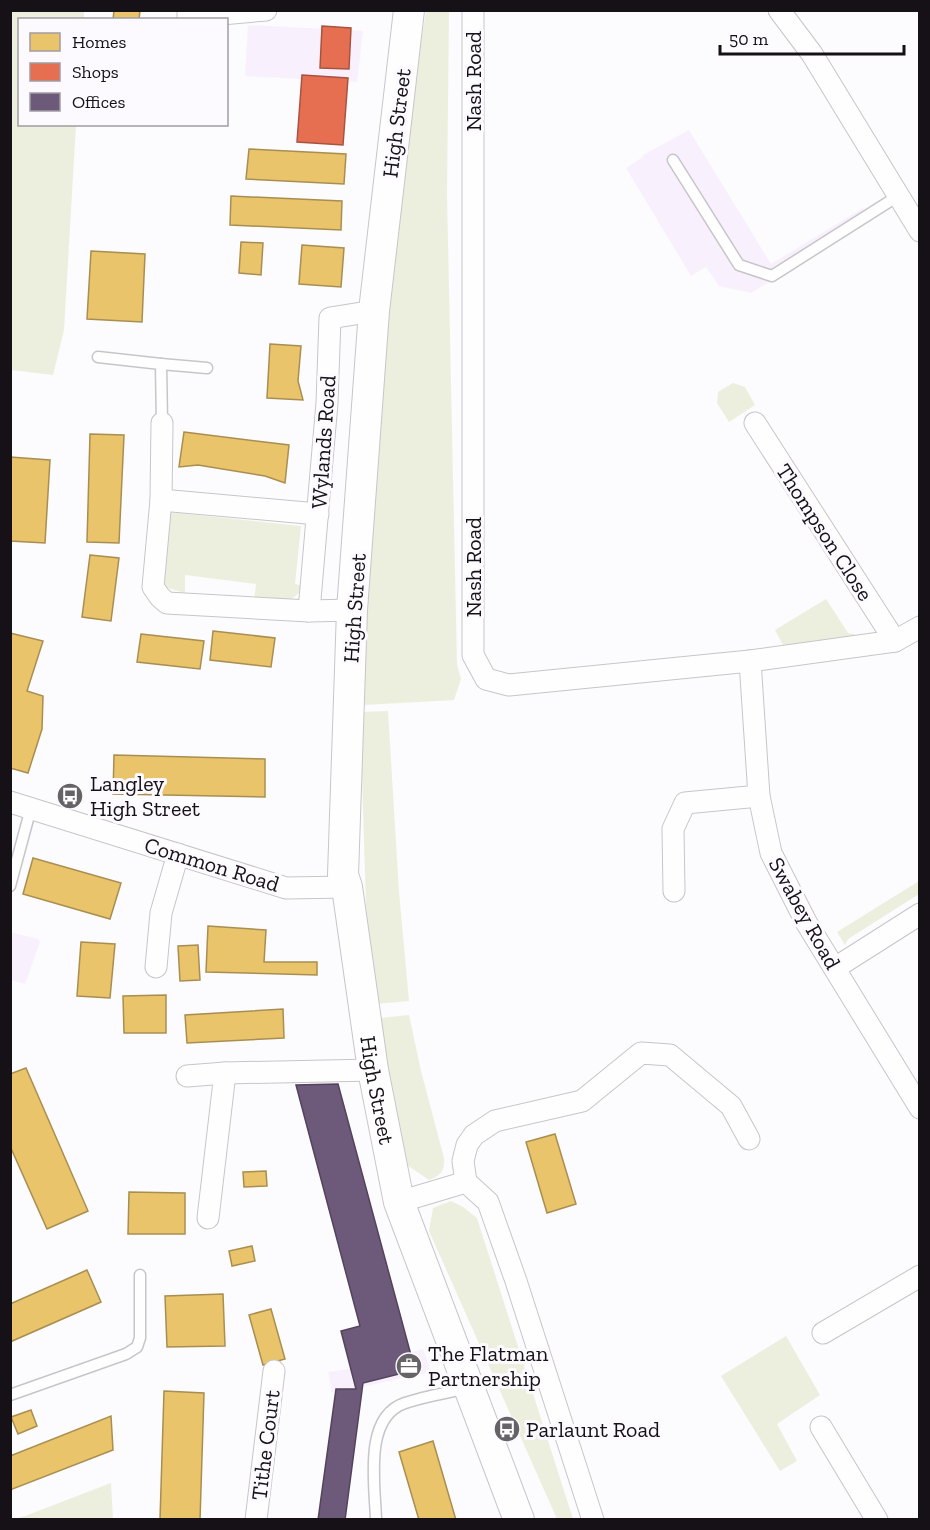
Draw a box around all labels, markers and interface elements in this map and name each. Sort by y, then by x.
legend [18,18,228,126]
scale bar [720,18,904,56]
text: 50 m [729,28,769,50]
text: Homes [72,31,126,53]
street label: Nash Road [460,31,487,131]
text: Shops [72,61,119,83]
street label: High Street [376,66,417,179]
text: Offices [72,91,125,113]
street label: Wylands Road [305,374,342,510]
street label: Thompson Close [770,459,879,606]
street label: Nash Road [460,517,487,617]
street label: High Street [337,551,372,664]
place label: Langley High Street [90,770,201,822]
bus stop icon: Langley High Street [55,781,85,811]
street label: Common Road [141,831,283,898]
street label: Swabey Road [763,853,846,974]
street label: High Street [354,1034,401,1148]
place label: The Flatman Partnership [428,1340,549,1392]
office icon: The Flatman Partnership [394,1351,424,1381]
street label: Tithe Court [245,1388,286,1502]
bus stop icon: Parlaunt Road [492,1414,522,1444]
place label: Parlaunt Road [526,1416,660,1443]

